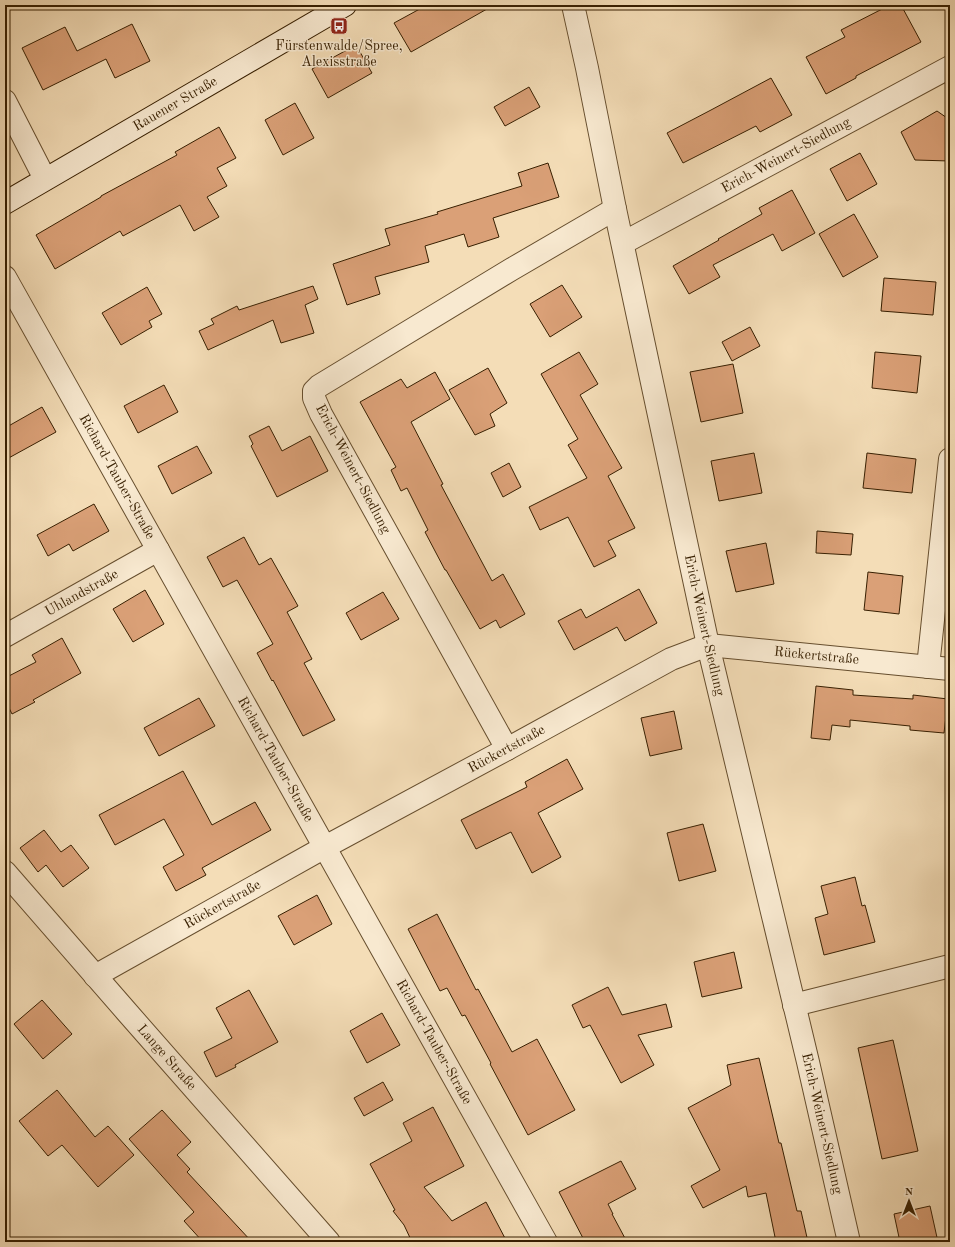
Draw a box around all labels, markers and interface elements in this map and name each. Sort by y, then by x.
bus stop icon: Fürstenwalde/Spree, Alexisstraße [329,16,349,36]
place label: Fürstenwalde/Spree, Alexisstraße [275,39,403,69]
street label: Rauener Straße [131,74,220,134]
street label: Erich-Weinert-Siedlung [719,115,853,196]
street label: Erich-Weinert-Siedlung [313,402,393,536]
street label: Richard-Tauber-Straße [76,412,158,542]
street label: Erich-Weinert-Siedlung [682,553,727,698]
street label: Uhlandstraße [43,567,121,619]
street label: Rückertstraße [773,645,860,667]
street label: Richard-Tauber-Straße [235,694,316,824]
street label: Rückertstraße [466,722,547,776]
street label: Rückertstraße [182,878,263,932]
street label: Richard-Tauber-Straße [393,977,474,1107]
street label: Lange Straße [134,1022,199,1093]
street label: Erich-Weinert-Siedlung [799,1051,845,1196]
north arrow [889,1181,929,1221]
text: N [905,1187,914,1198]

